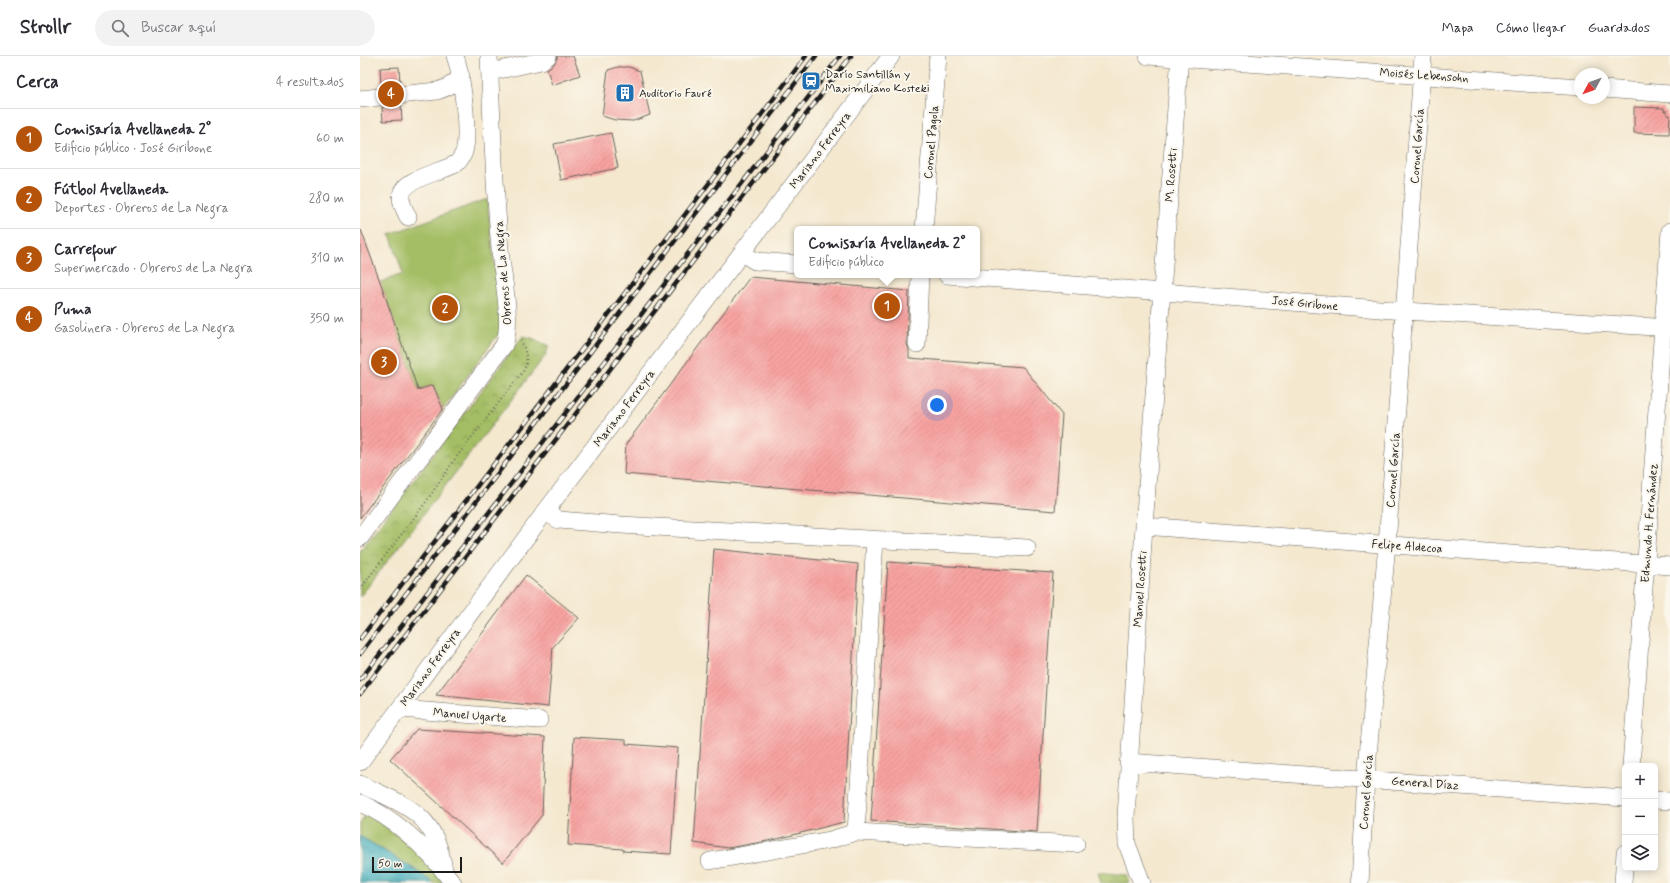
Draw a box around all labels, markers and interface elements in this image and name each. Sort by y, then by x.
search box [95,10,375,46]
text: Strollr [20,15,71,40]
icon: search [109,17,131,39]
text: Buscar aquí [141,18,216,38]
text: Mapa [1442,19,1474,37]
text: Cómo llegar [1496,19,1566,37]
text: Guardados [1588,19,1650,37]
street label: Moisés Lebensohn [1379,65,1469,87]
place label: Darío Santillán y Maximiliano Kosteki [825,67,930,97]
north arrow [1574,68,1610,104]
station icon: Darío Santillán y Maximiliano Kosteki [800,70,822,92]
text: Cerca [16,71,59,93]
text: 4 resultados [276,74,344,91]
pin: 4 [378,79,404,109]
building icon: Auditorio Fauré [614,82,636,104]
place label: Auditorio Fauré [639,86,712,102]
street label: Coronel Pagola [921,105,943,180]
street label: Coronel García [1407,108,1429,184]
street label: Mariano Ferreyra [786,109,855,193]
text: Comisaría Avellaneda 2° [54,120,211,140]
text: 1 [26,130,32,147]
text: 60 m [316,130,344,147]
text: Edificio público · José Giribone [54,140,212,157]
street label: M. Rosetti [1162,147,1182,203]
text: Fútbol Avellaneda [54,180,168,200]
text: 2 [26,190,32,207]
text: 280 m [309,190,344,207]
text: Deportes · Obreros de La Negra [54,200,228,217]
street label: Obreros de La Negra [491,220,518,326]
popup [794,226,980,278]
text: Comisaría Avellaneda 2° [808,234,966,254]
text: Carrefour [54,240,117,260]
text: 3 [26,250,32,267]
text: 310 m [311,250,344,267]
text: Edificio público [808,254,884,271]
text: Supermercado · Obreros de La Negra [54,260,253,277]
pin: 1 [874,291,900,321]
pin: 2 [432,293,458,323]
street label: José Giribone [1271,293,1339,315]
text: Puma [54,300,92,320]
text: 4 [25,310,33,327]
text: 350 m [310,310,344,327]
text: Gasolinera · Obreros de La Negra [54,320,235,337]
pin: 3 [371,347,397,377]
street label: Mariano Ferreyra [590,367,659,451]
your location [927,395,947,415]
street label: Coronel García [1383,432,1405,508]
street label: Edmundo H. Fernández [1638,463,1662,583]
street label: Felipe Aldecoa [1371,537,1443,557]
street label: Manuel Rosetti [1130,550,1152,628]
street label: Mariano Ferreyra [397,625,465,710]
street label: Manuel Ugarte [432,705,508,727]
street label: Coronel García [1356,754,1378,830]
map controls [1622,763,1658,871]
button: + [1622,763,1658,799]
street label: General Díaz [1391,774,1459,794]
button: − [1622,799,1658,835]
button: layers [1622,835,1658,871]
scale bar [372,855,462,874]
text: 50 m [378,857,403,871]

